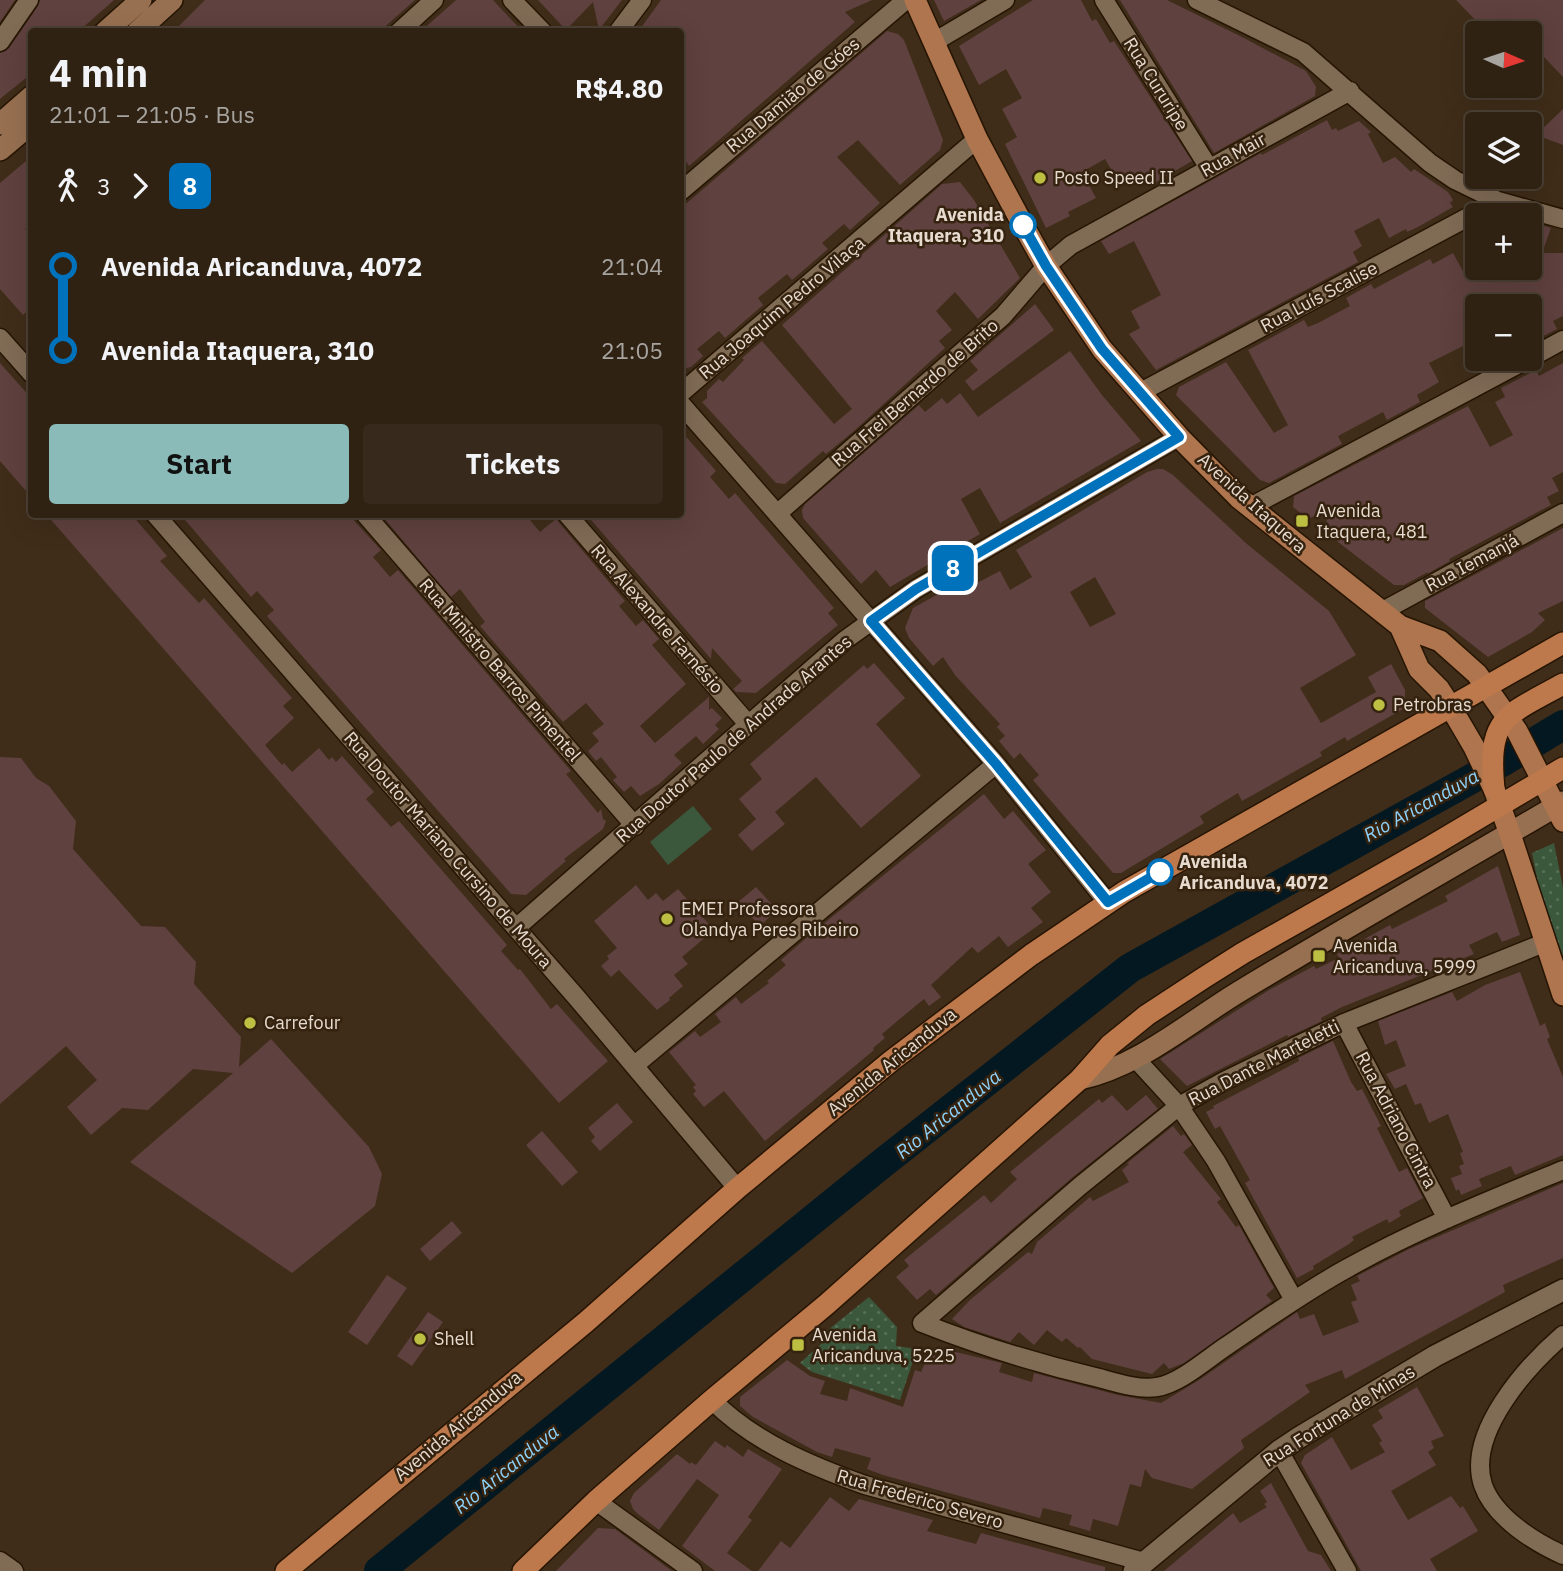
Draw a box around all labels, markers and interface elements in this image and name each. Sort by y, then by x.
north arrow [1465,21,1542,98]
map controls [1465,21,1542,371]
street label: Rua Damião de Góes [721,32,864,157]
street label: Rua Cururipe [1119,33,1194,135]
text: 4 min [49,48,148,97]
text: R$4.80 [575,71,663,105]
text: 21:01 – 21:05 · Bus [49,99,255,129]
button: layers [1465,112,1542,189]
street label: Rua Mair [1196,127,1270,182]
place label: Posto Speed II [1054,166,1174,189]
icon: walk [49,167,87,205]
icon: forward [121,167,159,205]
text: 8 [183,170,197,202]
marker: Posto Speed II [1032,170,1048,186]
text: 3 [97,171,111,201]
place label: Avenida Itaquera, 310 [888,203,1004,247]
button: + [1465,203,1542,280]
marker: Avenida Itaquera, 310 [1010,212,1036,238]
street label: Rua Joaquim Pedro Vilaça [694,231,870,384]
text: Avenida Aricanduva, 4072 [101,249,422,283]
text: 21:04 [601,251,663,281]
street label: Rua Luís Scalise [1256,256,1381,337]
button: − [1465,294,1542,371]
street label: Rua Frei Bernardo de Brito [827,314,1003,471]
text: Avenida Itaquera, 310 [101,333,374,367]
text: 21:05 [601,335,663,365]
button: Start [49,424,349,504]
button: Tickets [363,424,663,504]
street label: Avenida Itaquera [1193,448,1312,558]
place label: Avenida Itaquera, 481 [1316,499,1428,543]
marker: Avenida Itaquera, 481 [1294,513,1310,529]
street label: Rua Iemanjá [1421,528,1523,597]
street label: Rua Alexandre Farnésio [586,539,729,698]
line badge: 8 [930,545,976,591]
text: 8 [946,552,960,584]
street label: Rua Ministro Barros Pimentel [415,573,586,766]
street label: Rua Doutor Paulo de Andrade Arantes [611,630,856,847]
place label: Petrobras [1393,693,1472,716]
marker: Petrobras [1371,697,1387,713]
street label: Rua Doutor Mariano Cursino de Moura [339,727,558,973]
water label: Rio Aricanduva [1359,763,1483,847]
place label: Avenida Aricanduva, 4072 [1179,850,1329,894]
marker: Avenida Aricanduva, 4072 [1147,859,1173,885]
place label: EMEI Professora Olandya Peres Ribeiro [681,897,859,941]
marker: EMEI Professora Olandya Peres Ribeiro [659,911,675,927]
place label: Avenida Aricanduva, 5999 [1333,934,1476,978]
marker: Avenida Aricanduva, 5999 [1311,948,1327,964]
street label: Avenida Aricanduva [823,1002,961,1121]
place label: Carrefour [264,1011,341,1034]
street label: Rua Dante Marteletti [1184,1014,1343,1111]
marker: Carrefour [242,1015,258,1031]
street label: Rua Adriano Cintra [1351,1048,1442,1192]
water label: Rio Aricanduva [891,1064,1005,1164]
place label: Avenida Aricanduva, 5225 [812,1323,955,1367]
place label: Shell [434,1327,474,1350]
marker: Shell [412,1331,428,1347]
marker: Avenida Aricanduva, 5225 [790,1337,806,1353]
street label: Rua Fortuna de Minas [1258,1359,1419,1472]
street label: Avenida Aricanduva [389,1365,526,1486]
water label: Rio Aricanduva [449,1419,563,1519]
street label: Rua Frederico Severo [834,1464,1006,1533]

